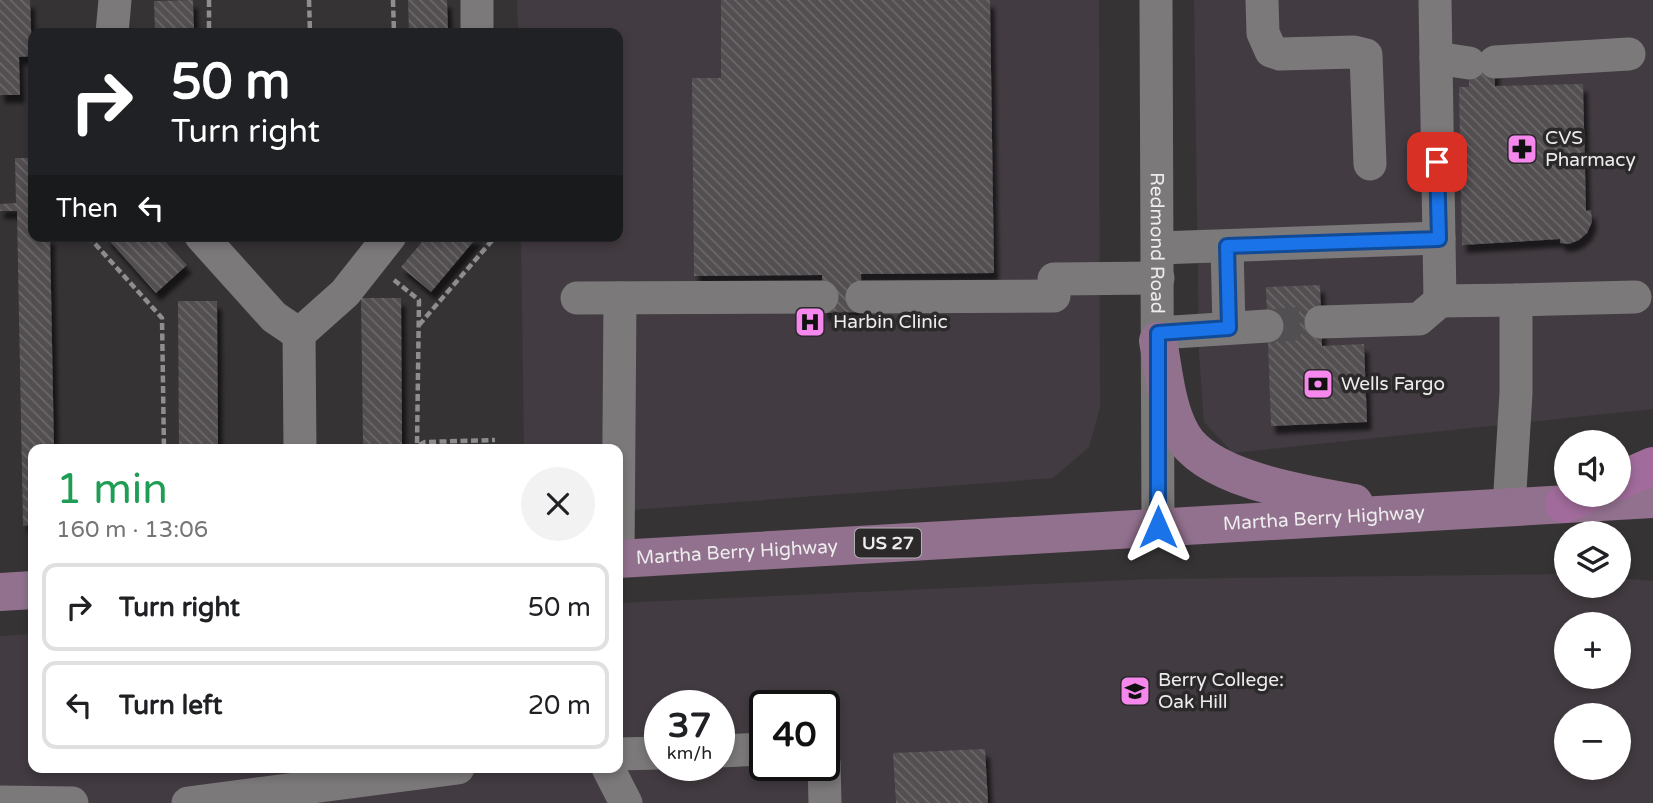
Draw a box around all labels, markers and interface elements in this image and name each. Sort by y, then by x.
text: 50 m [171,53,290,112]
icon: right [56,56,147,147]
text: Turn right [171,113,320,151]
place label: CVS Pharmacy [1545,127,1636,171]
pin [1407,132,1467,192]
pharmacy icon: CVS Pharmacy [1505,132,1539,166]
icon: arrive [1418,143,1456,181]
street label: Redmond Road [1146,172,1168,314]
icon: left [132,189,170,227]
text: Then [56,193,118,224]
hospital icon: Harbin Clinic [793,305,827,339]
place label: Harbin Clinic [833,311,948,333]
bank icon: Wells Fargo [1301,367,1335,401]
place label: Wells Fargo [1341,373,1445,395]
map controls [1554,430,1631,780]
button: sound [1554,430,1631,507]
text: 1 min [56,464,168,515]
button: close [521,467,595,541]
position arrow [1121,490,1195,564]
street label: Martha Berry Highway [1222,501,1425,535]
text: 160 m · 13:06 [56,516,208,544]
button: layers [1554,521,1631,598]
road number: US 27 [855,528,921,558]
street label: Martha Berry Highway [635,535,838,569]
icon: right [60,588,98,626]
text: Turn right [119,592,240,623]
text: 50 m [528,592,591,623]
button: + [1554,612,1631,689]
place label: Berry College: Oak Hill [1158,669,1284,713]
school or university icon: Berry College: Oak Hill [1118,674,1152,708]
icon: left [60,686,98,724]
text: Turn left [119,690,222,721]
text: 20 m [528,690,591,721]
speed limit sign: 40 [749,690,840,781]
button: − [1554,703,1631,780]
text: 37 [668,705,711,747]
text: km/h [667,742,712,764]

